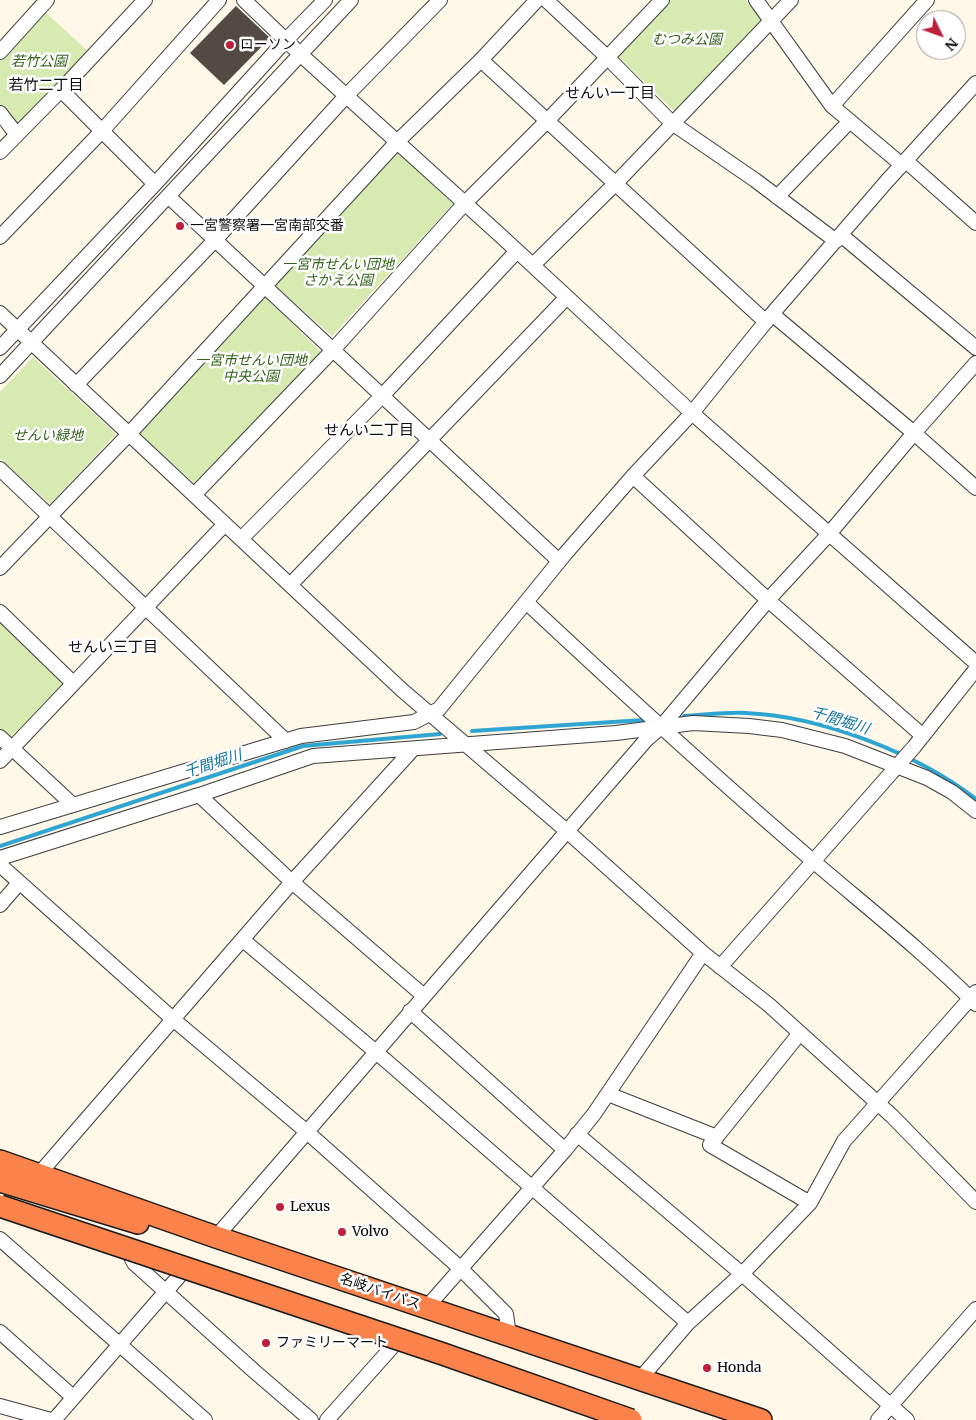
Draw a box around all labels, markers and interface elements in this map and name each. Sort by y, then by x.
north arrow [916,10,966,60]
park label: むつみ公園 [652,32,722,48]
text: N [941,34,962,55]
place label: ローソン [240,37,296,53]
marker: ローソン [224,39,236,51]
park label: 若竹公園 [11,54,67,70]
district label: 若竹二丁目 [9,77,83,95]
district label: せんい一丁目 [565,85,655,103]
place label: 一宮警察署一宮南部交番 [190,218,344,234]
marker: 一宮警察署一宮南部交番 [174,220,186,232]
park label: 一宮市せんい団地 さかえ公園 [282,257,394,290]
park label: 一宮市せんい団地 中央公園 [195,353,307,386]
district label: せんい二丁目 [324,422,414,440]
park label: せんい緑地 [13,428,83,444]
district label: せんい三丁目 [68,639,158,657]
water label: 千間堀川 [809,704,871,738]
water label: 千間堀川 [182,746,244,782]
place label: Lexus [290,1199,330,1215]
marker: Lexus [274,1201,286,1213]
place label: Volvo [352,1224,389,1240]
marker: Volvo [336,1226,348,1238]
street label: 名岐バイパス [338,1270,422,1314]
place label: ファミリーマート [276,1335,388,1351]
marker: ファミリーマート [260,1337,272,1349]
place label: Honda [717,1360,762,1376]
marker: Honda [701,1362,713,1374]

